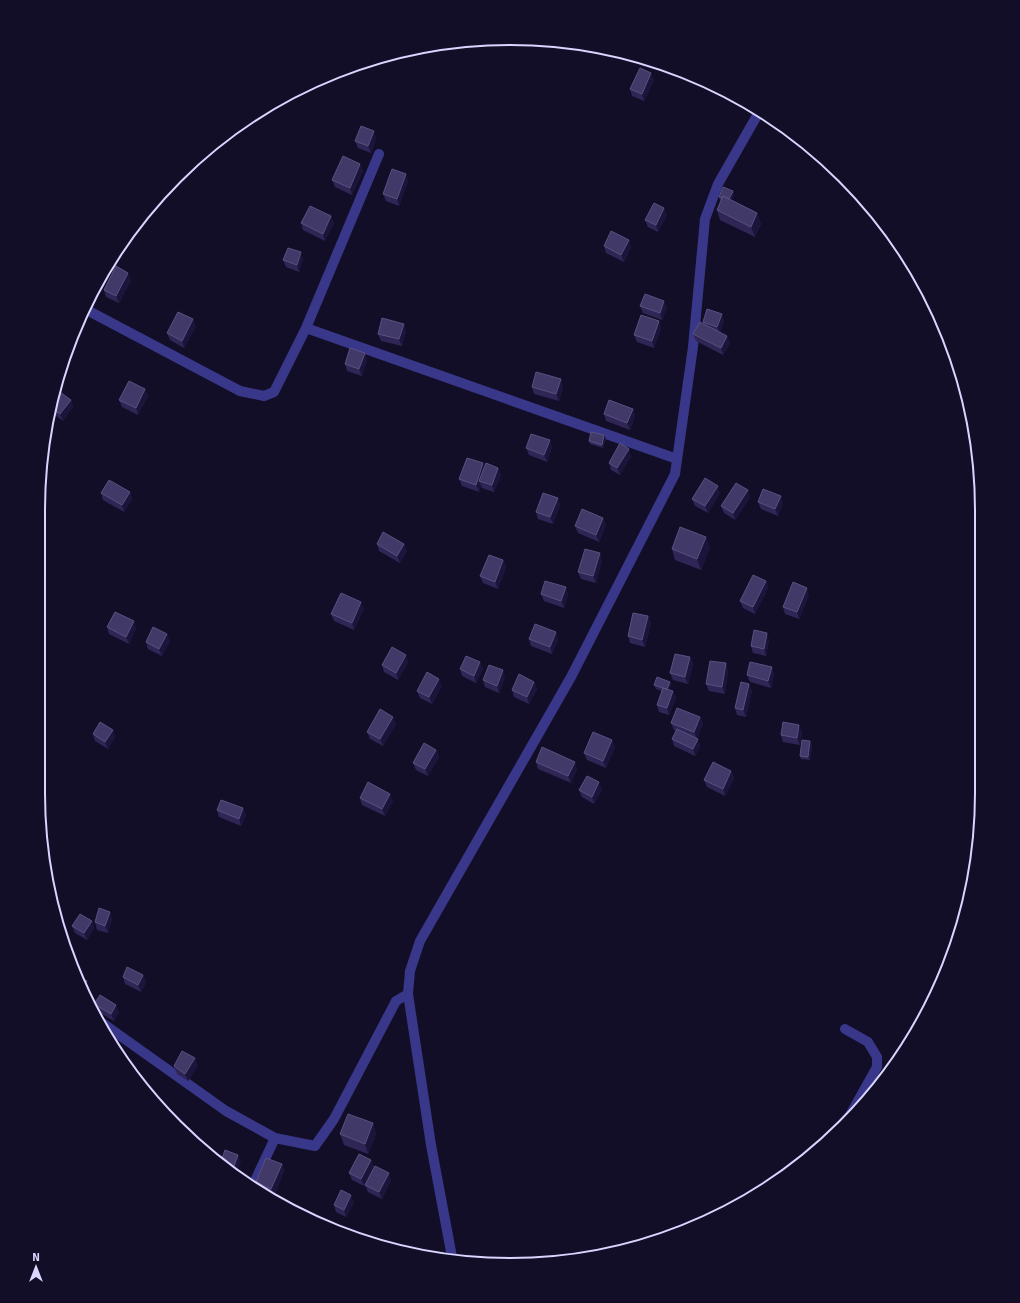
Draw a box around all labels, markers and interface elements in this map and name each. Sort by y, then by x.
north arrow [16,1247,56,1287]
text: N [32,1251,40,1264]

